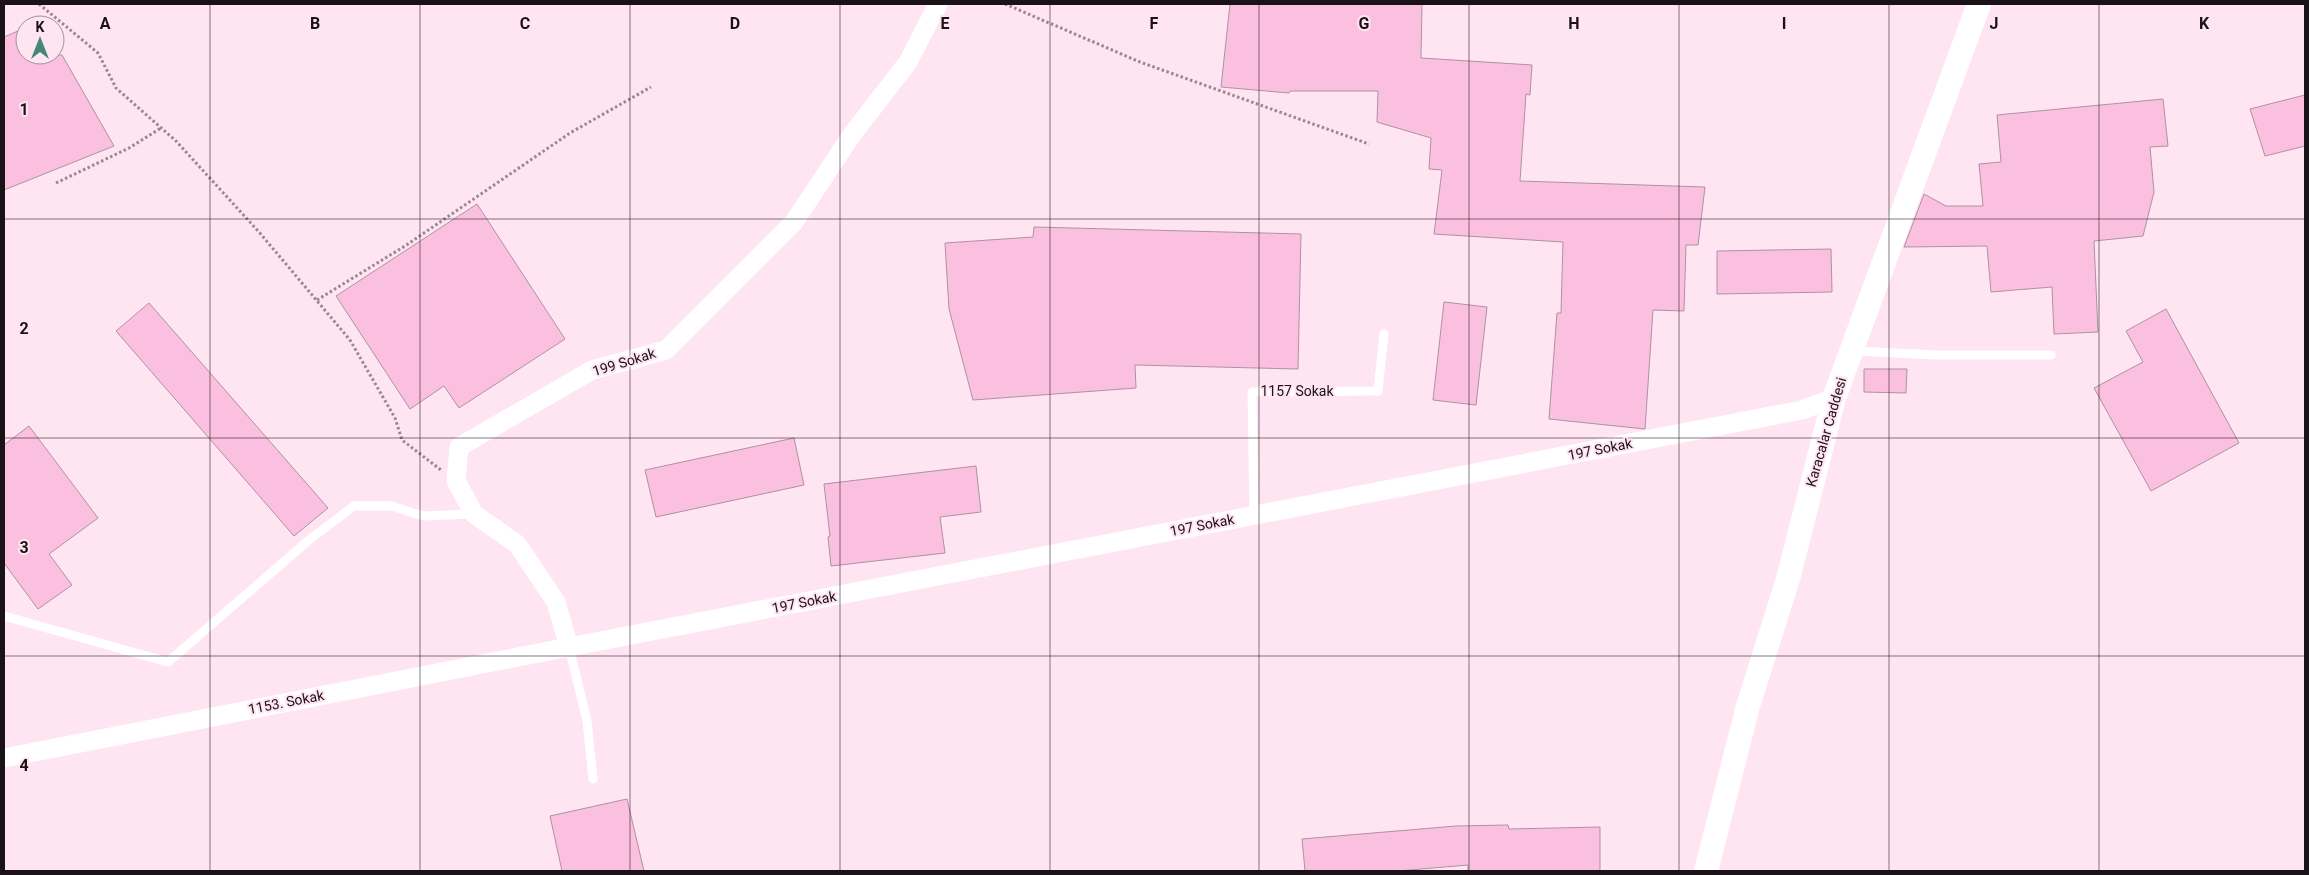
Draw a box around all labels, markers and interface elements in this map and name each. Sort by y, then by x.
text: A [100,14,111,33]
text: B [310,14,320,33]
text: C [520,14,530,33]
text: D [730,14,740,33]
text: E [941,14,950,33]
text: F [1150,14,1159,33]
text: G [1359,14,1370,33]
text: H [1568,14,1580,33]
text: I [1782,14,1786,33]
text: J [1990,14,1998,33]
text: K [2199,14,2210,33]
north arrow [15,15,65,65]
text: K [36,19,45,35]
text: 1 [19,100,29,119]
text: 2 [19,319,29,338]
street label: 199 Sokak [590,345,658,379]
street label: Karacalar Caddesi [1803,375,1849,489]
street label: 1157 Sokak [1260,383,1334,399]
street label: 197 Sokak [1566,435,1634,463]
street label: 197 Sokak [1168,511,1236,539]
text: 3 [19,538,29,557]
street label: 197 Sokak [770,588,838,616]
street label: 1153. Sokak [247,687,326,717]
text: 4 [19,756,29,775]

